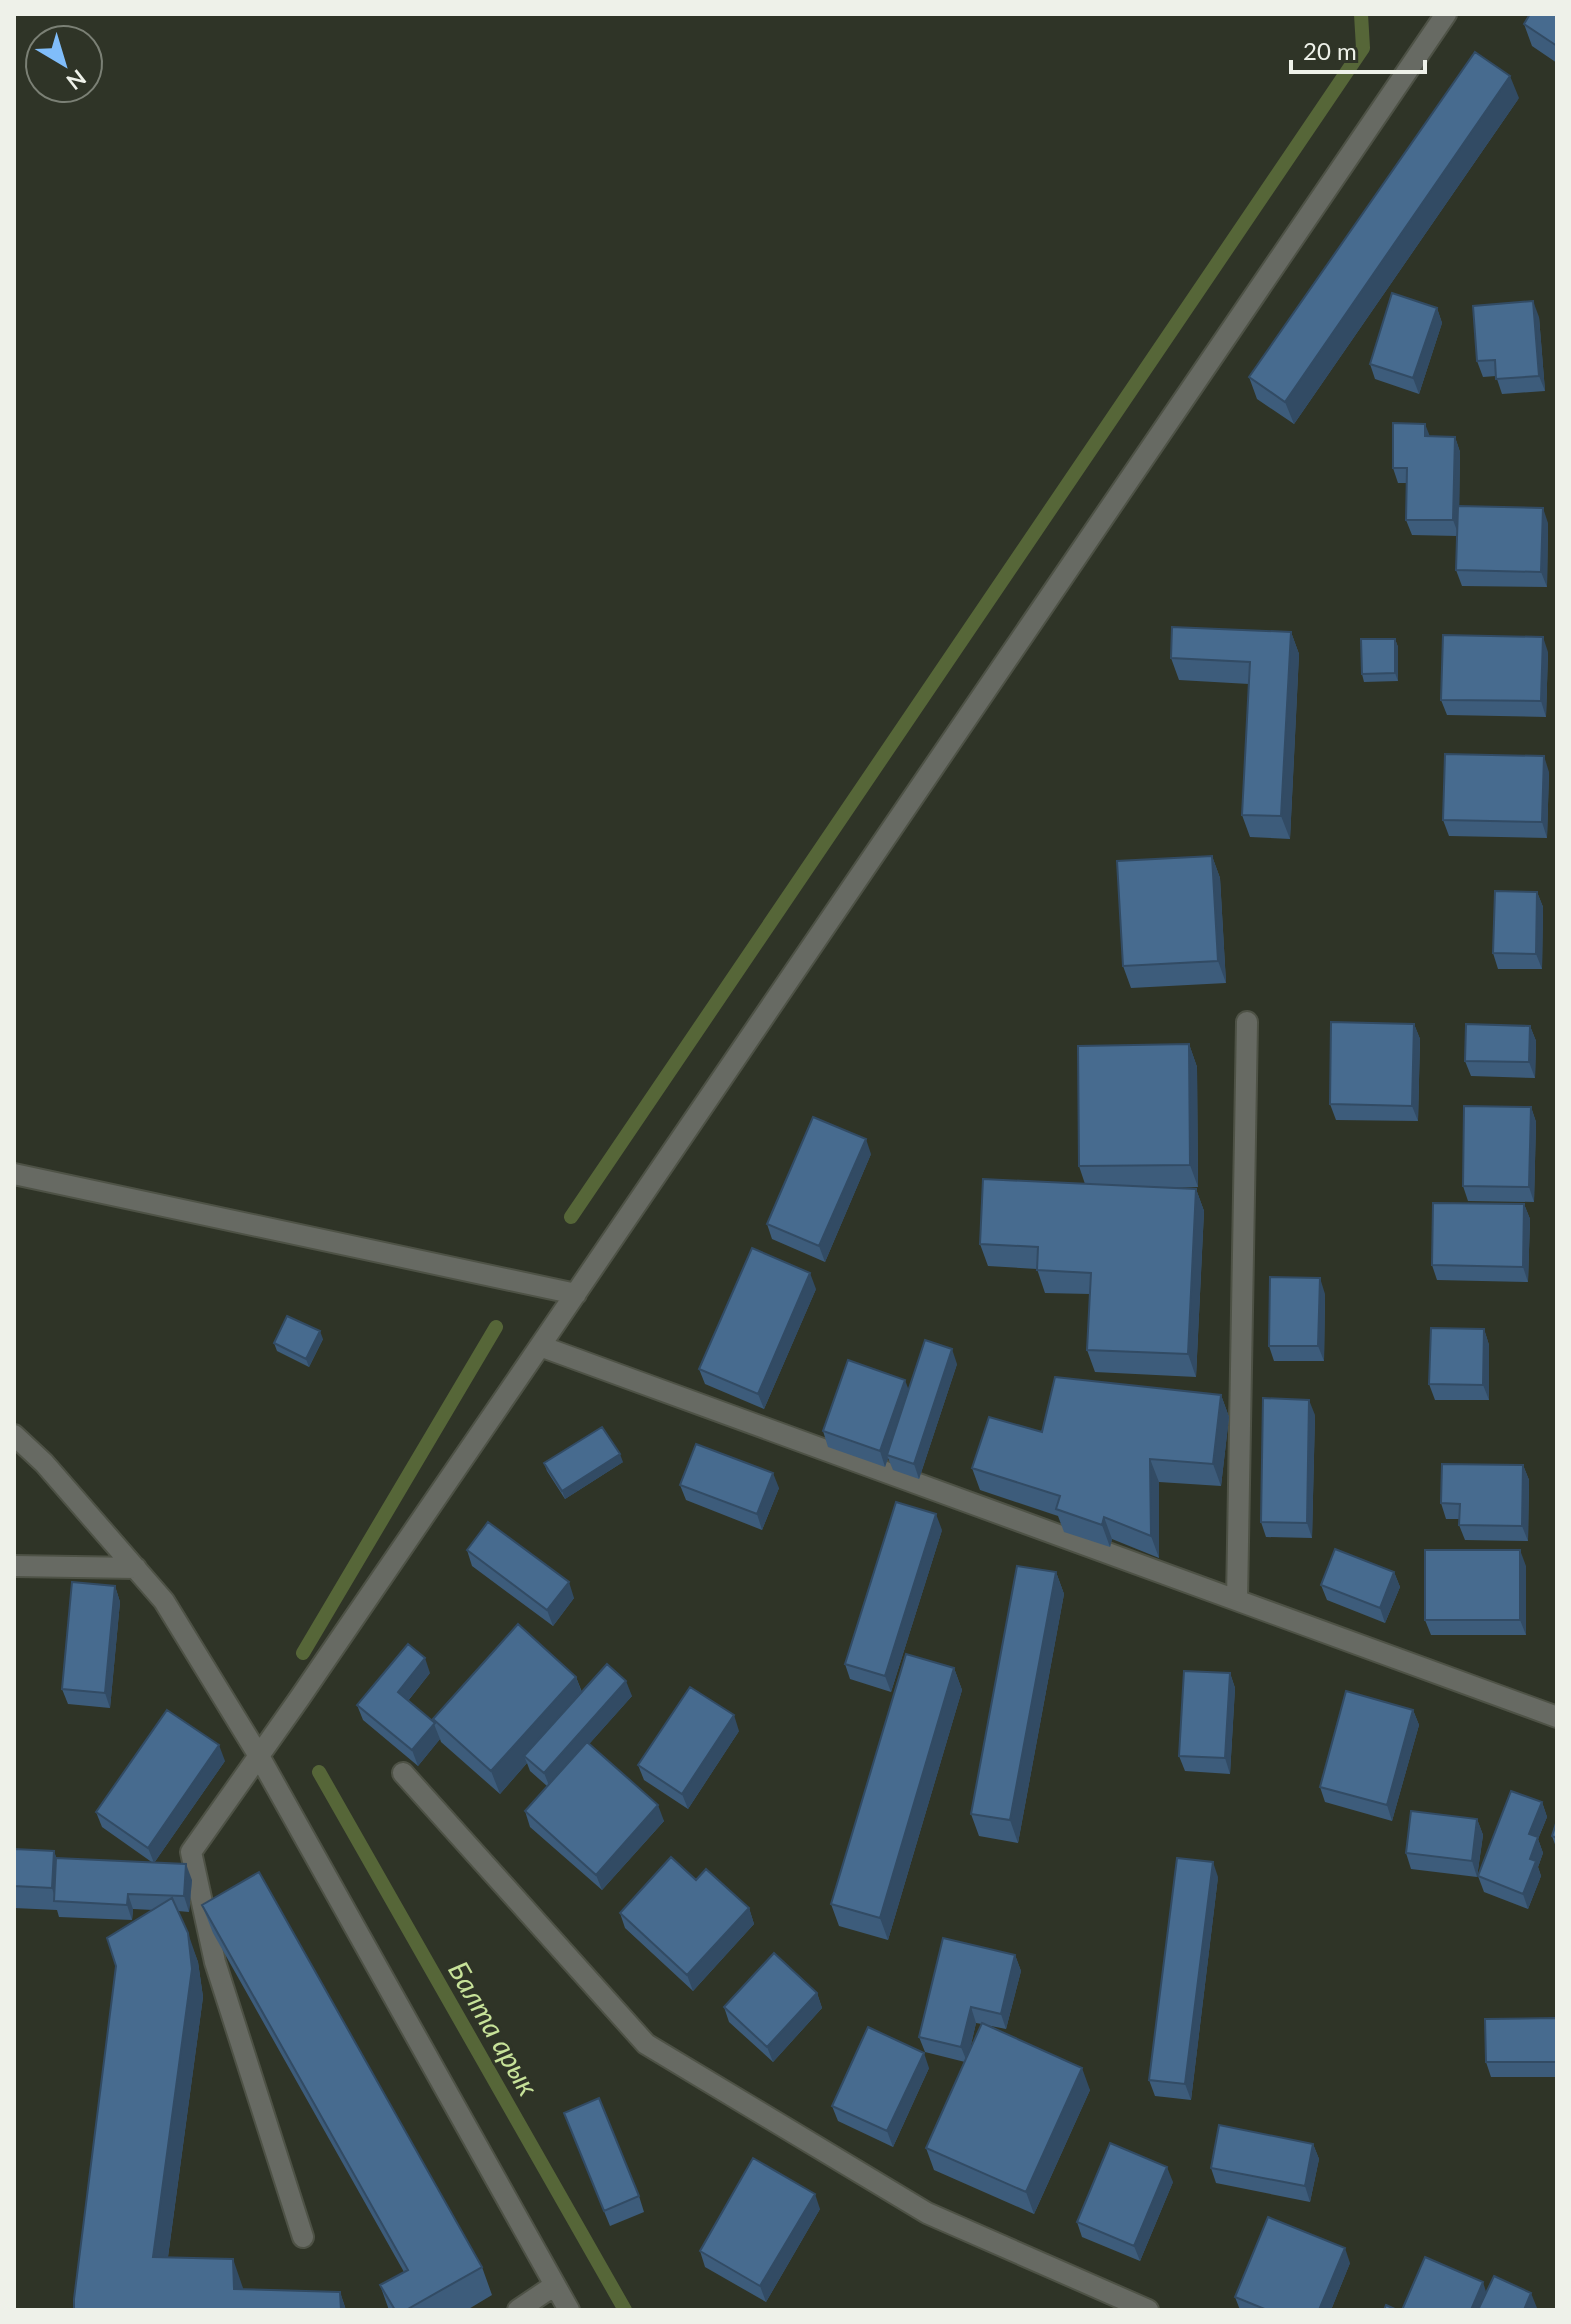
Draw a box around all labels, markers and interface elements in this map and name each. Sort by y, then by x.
north arrow [24,24,104,104]
scale bar [1291,24,1425,74]
text: 20 m [1303,36,1357,65]
text: N [62,64,92,96]
water label: Балта арык [442,1955,546,2102]

